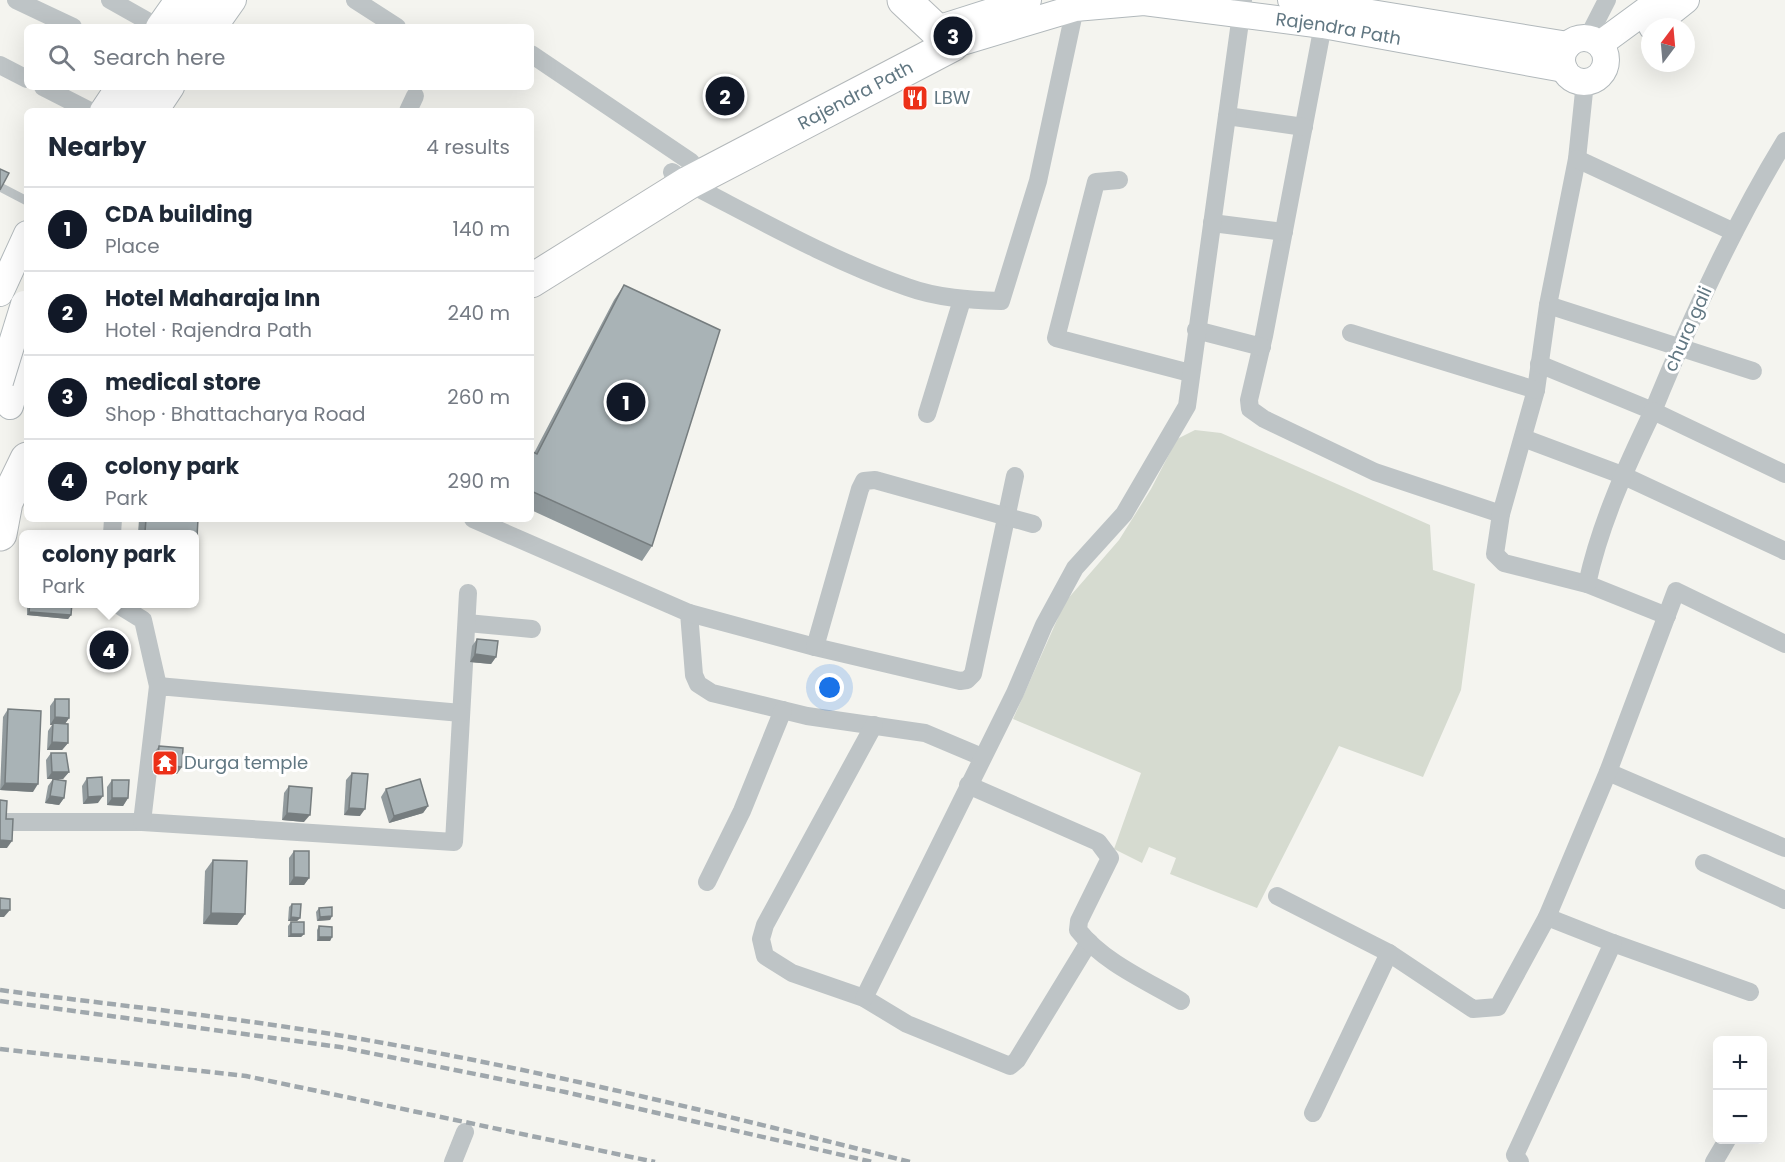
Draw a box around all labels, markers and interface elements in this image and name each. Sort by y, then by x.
street label: Rajendra Path [1274,6,1403,51]
pin: 3 [934,14,972,58]
north arrow [1641,18,1695,72]
search box [24,24,534,90]
icon: search [45,41,78,74]
text: Search here [93,42,226,73]
street label: Rajendra Path [793,55,917,136]
pin: 2 [706,74,744,118]
restaurant icon: LBW [900,83,930,113]
place label: LBW [934,85,971,110]
text: Nearby [48,129,146,165]
text: 4 results [426,133,510,161]
text: CDA building [105,199,253,230]
text: 1 [64,215,71,243]
text: 140 m [453,215,510,243]
text: Place [105,232,160,260]
street label: chura gali [1658,282,1717,375]
text: Hotel Maharaja Inn [105,283,320,314]
text: 2 [62,299,73,327]
text: 240 m [447,299,510,327]
text: Hotel · Rajendra Path [105,316,312,344]
text: medical store [105,367,261,398]
pin: 1 [606,380,646,424]
text: 3 [61,383,74,411]
text: 260 m [447,383,510,411]
text: Shop · Bhattacharya Road [105,400,365,428]
text: colony park [105,451,239,482]
text: 4 [61,467,74,495]
text: 290 m [447,467,510,495]
text: Park [105,484,148,512]
popup [19,530,199,608]
text: colony park [42,539,176,570]
text: Park [42,572,85,600]
pin: 4 [90,628,128,672]
your location [815,673,844,702]
temple icon: Durga temple [150,748,180,778]
place label: Durga temple [184,750,308,775]
map controls [1713,1036,1767,1144]
button: + [1713,1036,1767,1090]
button: − [1713,1090,1767,1144]

